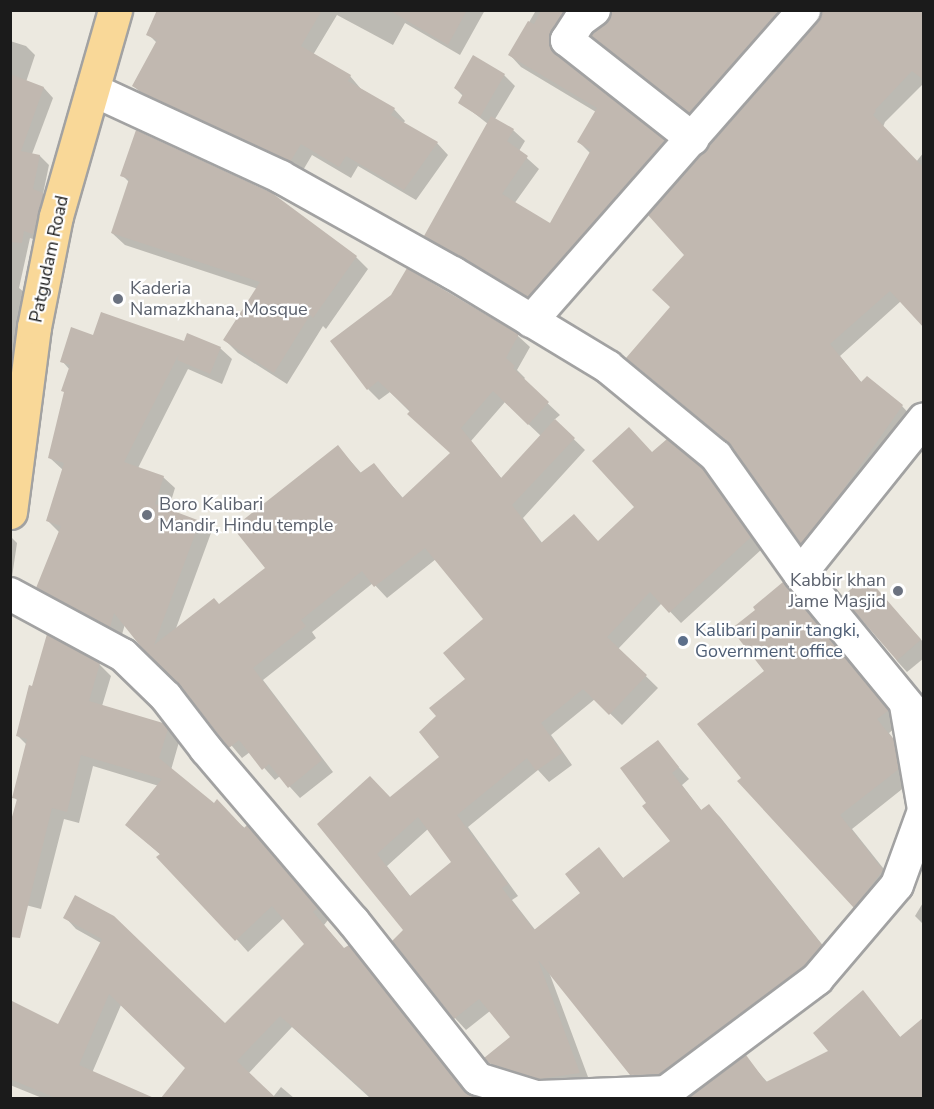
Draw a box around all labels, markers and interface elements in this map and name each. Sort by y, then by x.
street label: Patgudam Road [25,194,73,324]
place label: Kaderia Namazkhana, Mosque [130,278,308,320]
marker: Kaderia Namazkhana, Mosque [111,292,125,306]
place label: Boro Kalibari Mandir, Hindu temple [159,494,333,536]
marker: Boro Kalibari Mandir, Hindu temple [140,508,154,522]
place label: Kabbir khan Jame Masjid [789,570,886,612]
marker: Kabbir khan Jame Masjid [891,584,905,598]
place label: Kalibari panir tangki, Government office [695,620,860,662]
marker: Kalibari panir tangki, Government office [676,634,690,648]

